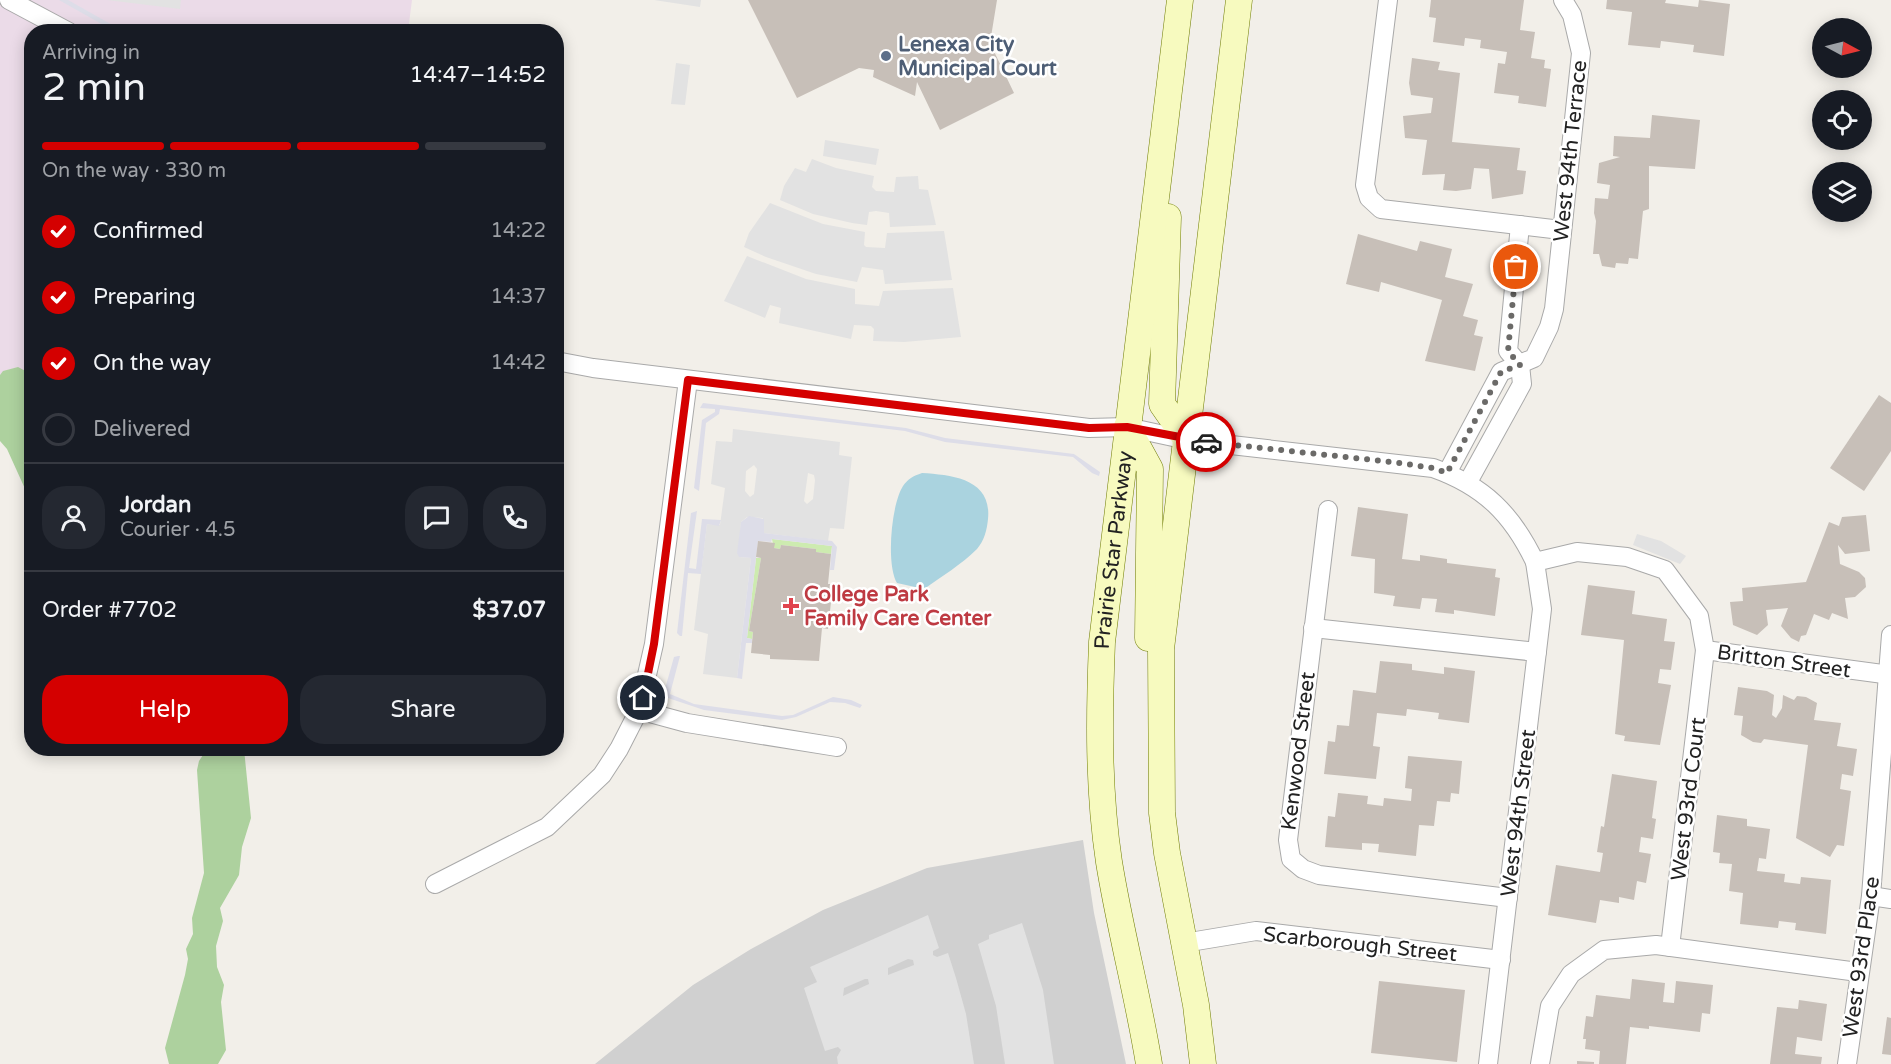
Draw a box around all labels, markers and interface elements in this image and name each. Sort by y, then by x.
north arrow [1812,18,1872,78]
map controls [1812,18,1872,222]
place label: Lenexa City Municipal Court [898,32,1057,81]
text: Arriving in [42,41,140,65]
marker: Lenexa City Municipal Court [879,49,893,63]
street label: West 94th Terrace [1549,59,1592,243]
text: 14:47–14:52 [409,62,546,88]
text: 2 min [42,64,146,111]
button: locate [1812,90,1872,150]
text: On the way · 330 m [42,159,226,183]
button: layers [1812,162,1872,222]
icon: check [42,215,75,248]
text: Confirmed [93,218,203,244]
text: 14:22 [491,219,546,243]
pin [1490,241,1541,292]
icon: bag [1499,250,1532,283]
icon: check [42,281,75,314]
text: Preparing [93,284,196,310]
text: 14:37 [491,285,546,309]
icon: check [42,347,75,380]
text: On the way [93,350,211,376]
text: 14:42 [491,351,546,375]
courier [1176,412,1236,472]
text: Delivered [93,416,191,442]
icon: car [1190,426,1223,459]
street label: Prairie Star Parkway [1090,449,1138,650]
button: person [42,486,105,549]
button: chat [405,486,468,549]
button: phone [483,486,546,549]
text: Jordan [120,492,191,518]
text: Courier · 4.5 [120,518,235,542]
place label: College Park Family Care Center [804,582,992,631]
text: Order #7702 [42,597,177,623]
text: $37.07 [473,597,546,623]
marker: College Park Family Care Center [782,597,800,615]
street label: Britton Street [1716,640,1852,683]
street label: Kenwood Street [1276,670,1321,832]
pin [617,672,668,723]
button: Help [42,675,288,744]
button: Share [300,675,546,744]
icon: home [626,681,659,714]
street label: West 93rd Court [1666,716,1711,882]
street label: West 94th Street [1496,728,1541,898]
street label: West 93rd Place [1838,875,1885,1039]
street label: Scarborough Street [1262,922,1458,967]

